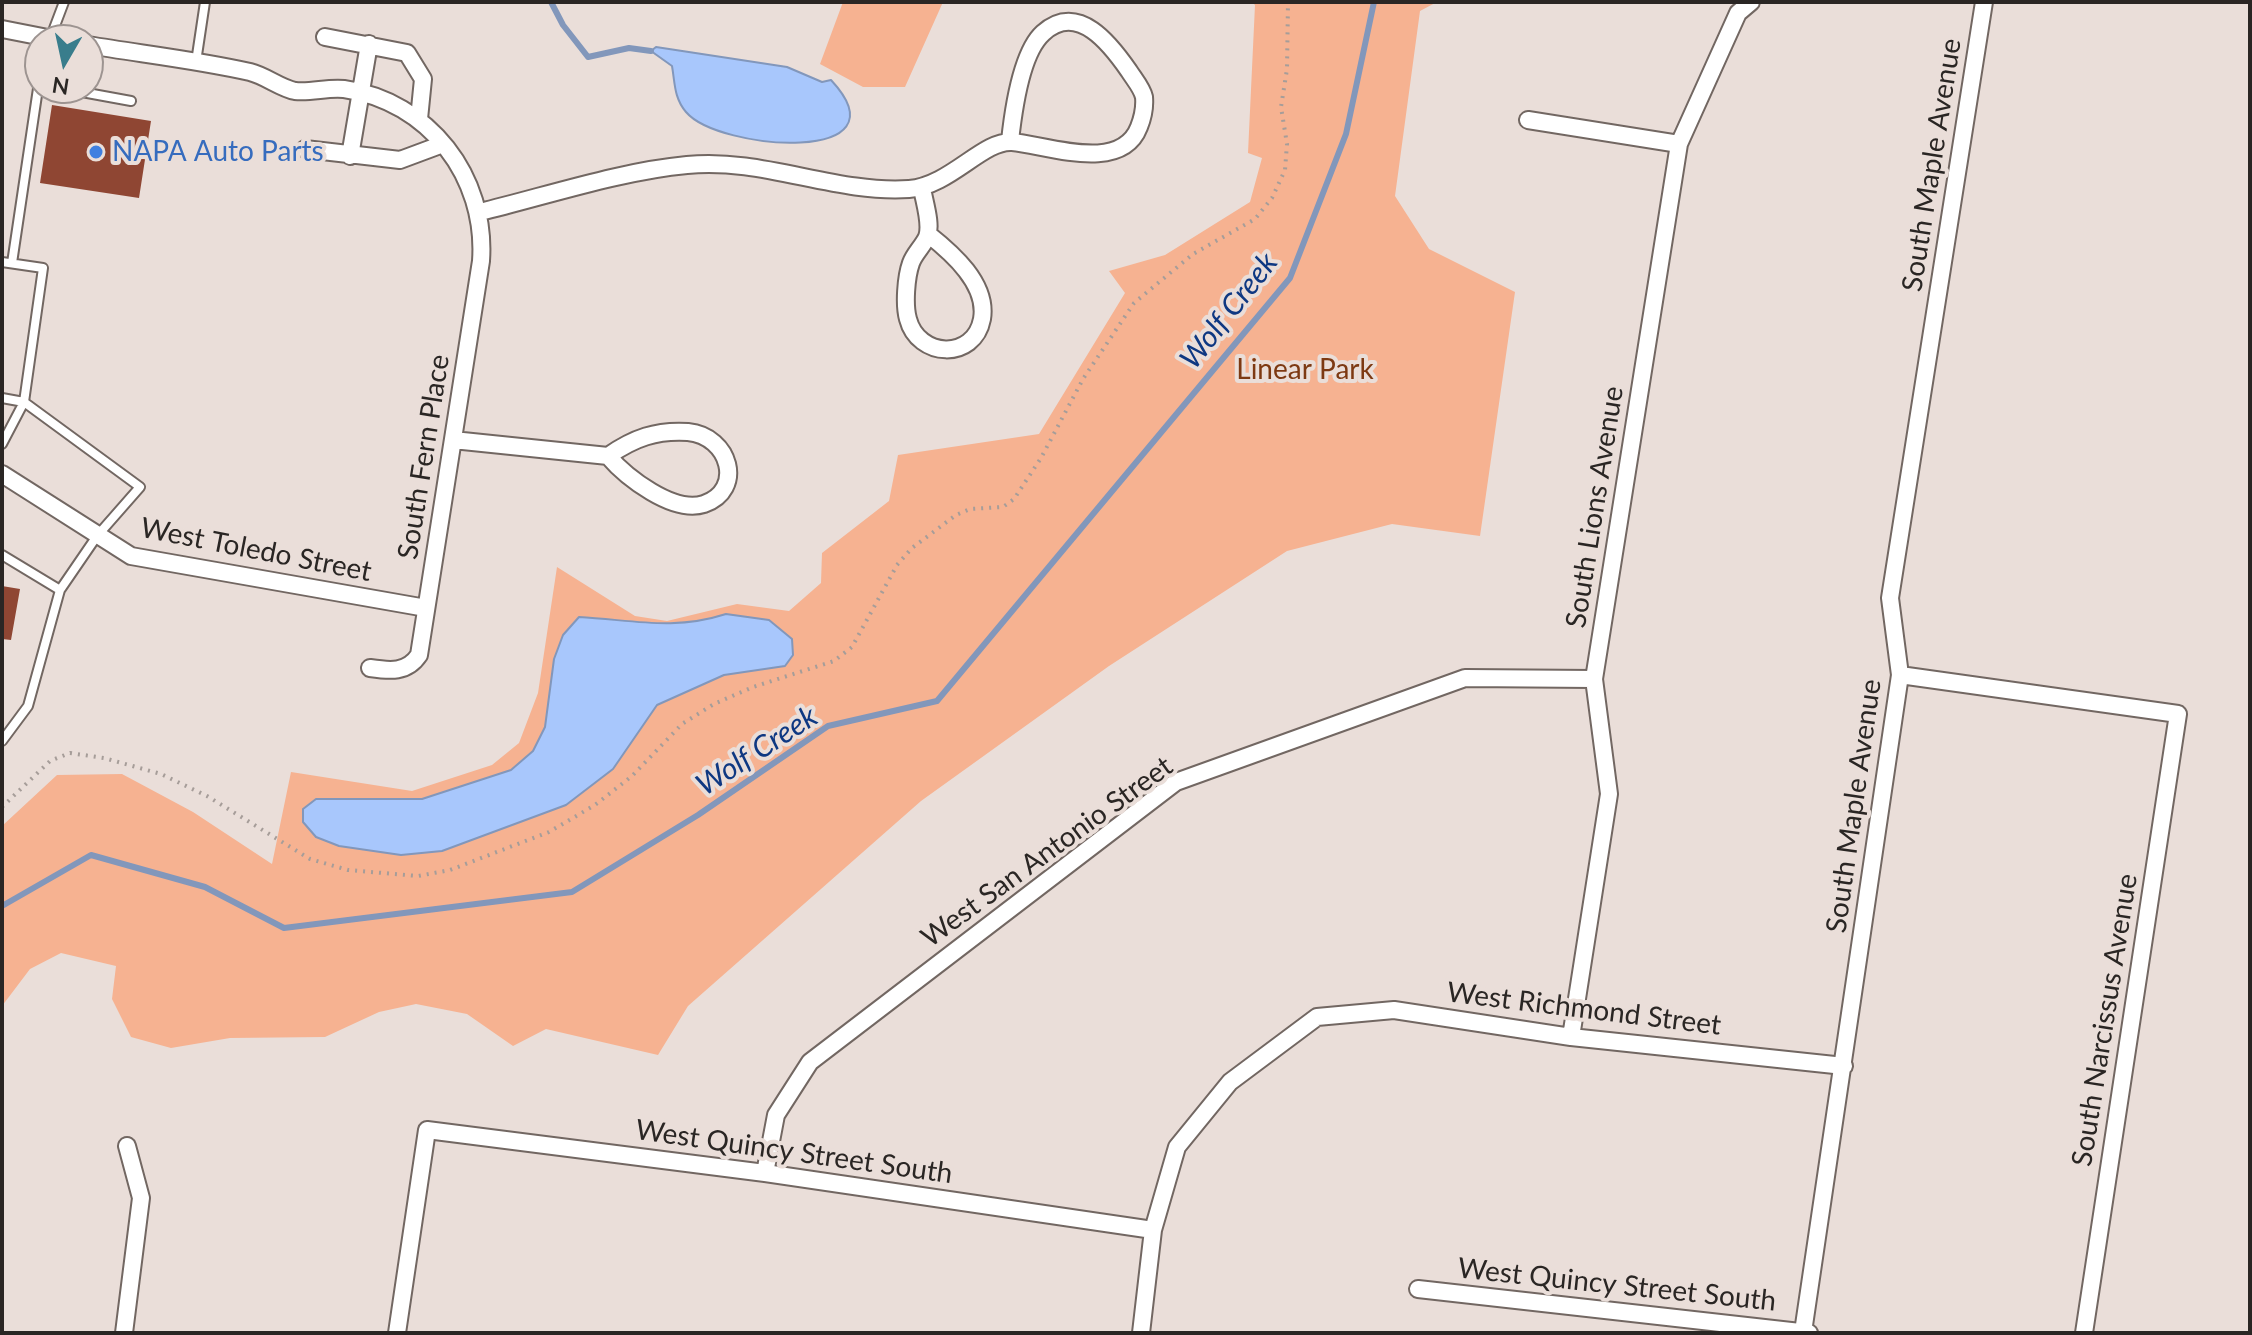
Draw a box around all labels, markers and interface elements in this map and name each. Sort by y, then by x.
north arrow [24,24,104,104]
street label: South Maple Avenue [1895,36,1969,294]
text: N [50,72,71,101]
place label: NAPA Auto Parts [112,135,324,169]
marker: NAPA Auto Parts [87,143,105,161]
water label: Wolf Creek [1173,246,1285,376]
street label: South Fern Place [391,352,457,562]
park label: Linear Park [1236,353,1374,387]
street label: South Lions Avenue [1559,384,1631,630]
street label: West Toledo Street [138,511,374,589]
street label: South Maple Avenue [1820,677,1888,935]
water label: Wolf Creek [690,699,824,803]
street label: West San Antonio Street [915,750,1179,954]
street label: South Narcissus Avenue [2065,871,2145,1169]
street label: West Richmond Street [1445,976,1723,1042]
street label: West Quincy Street South [633,1113,955,1191]
street label: West Quincy Street South [1456,1252,1778,1318]

